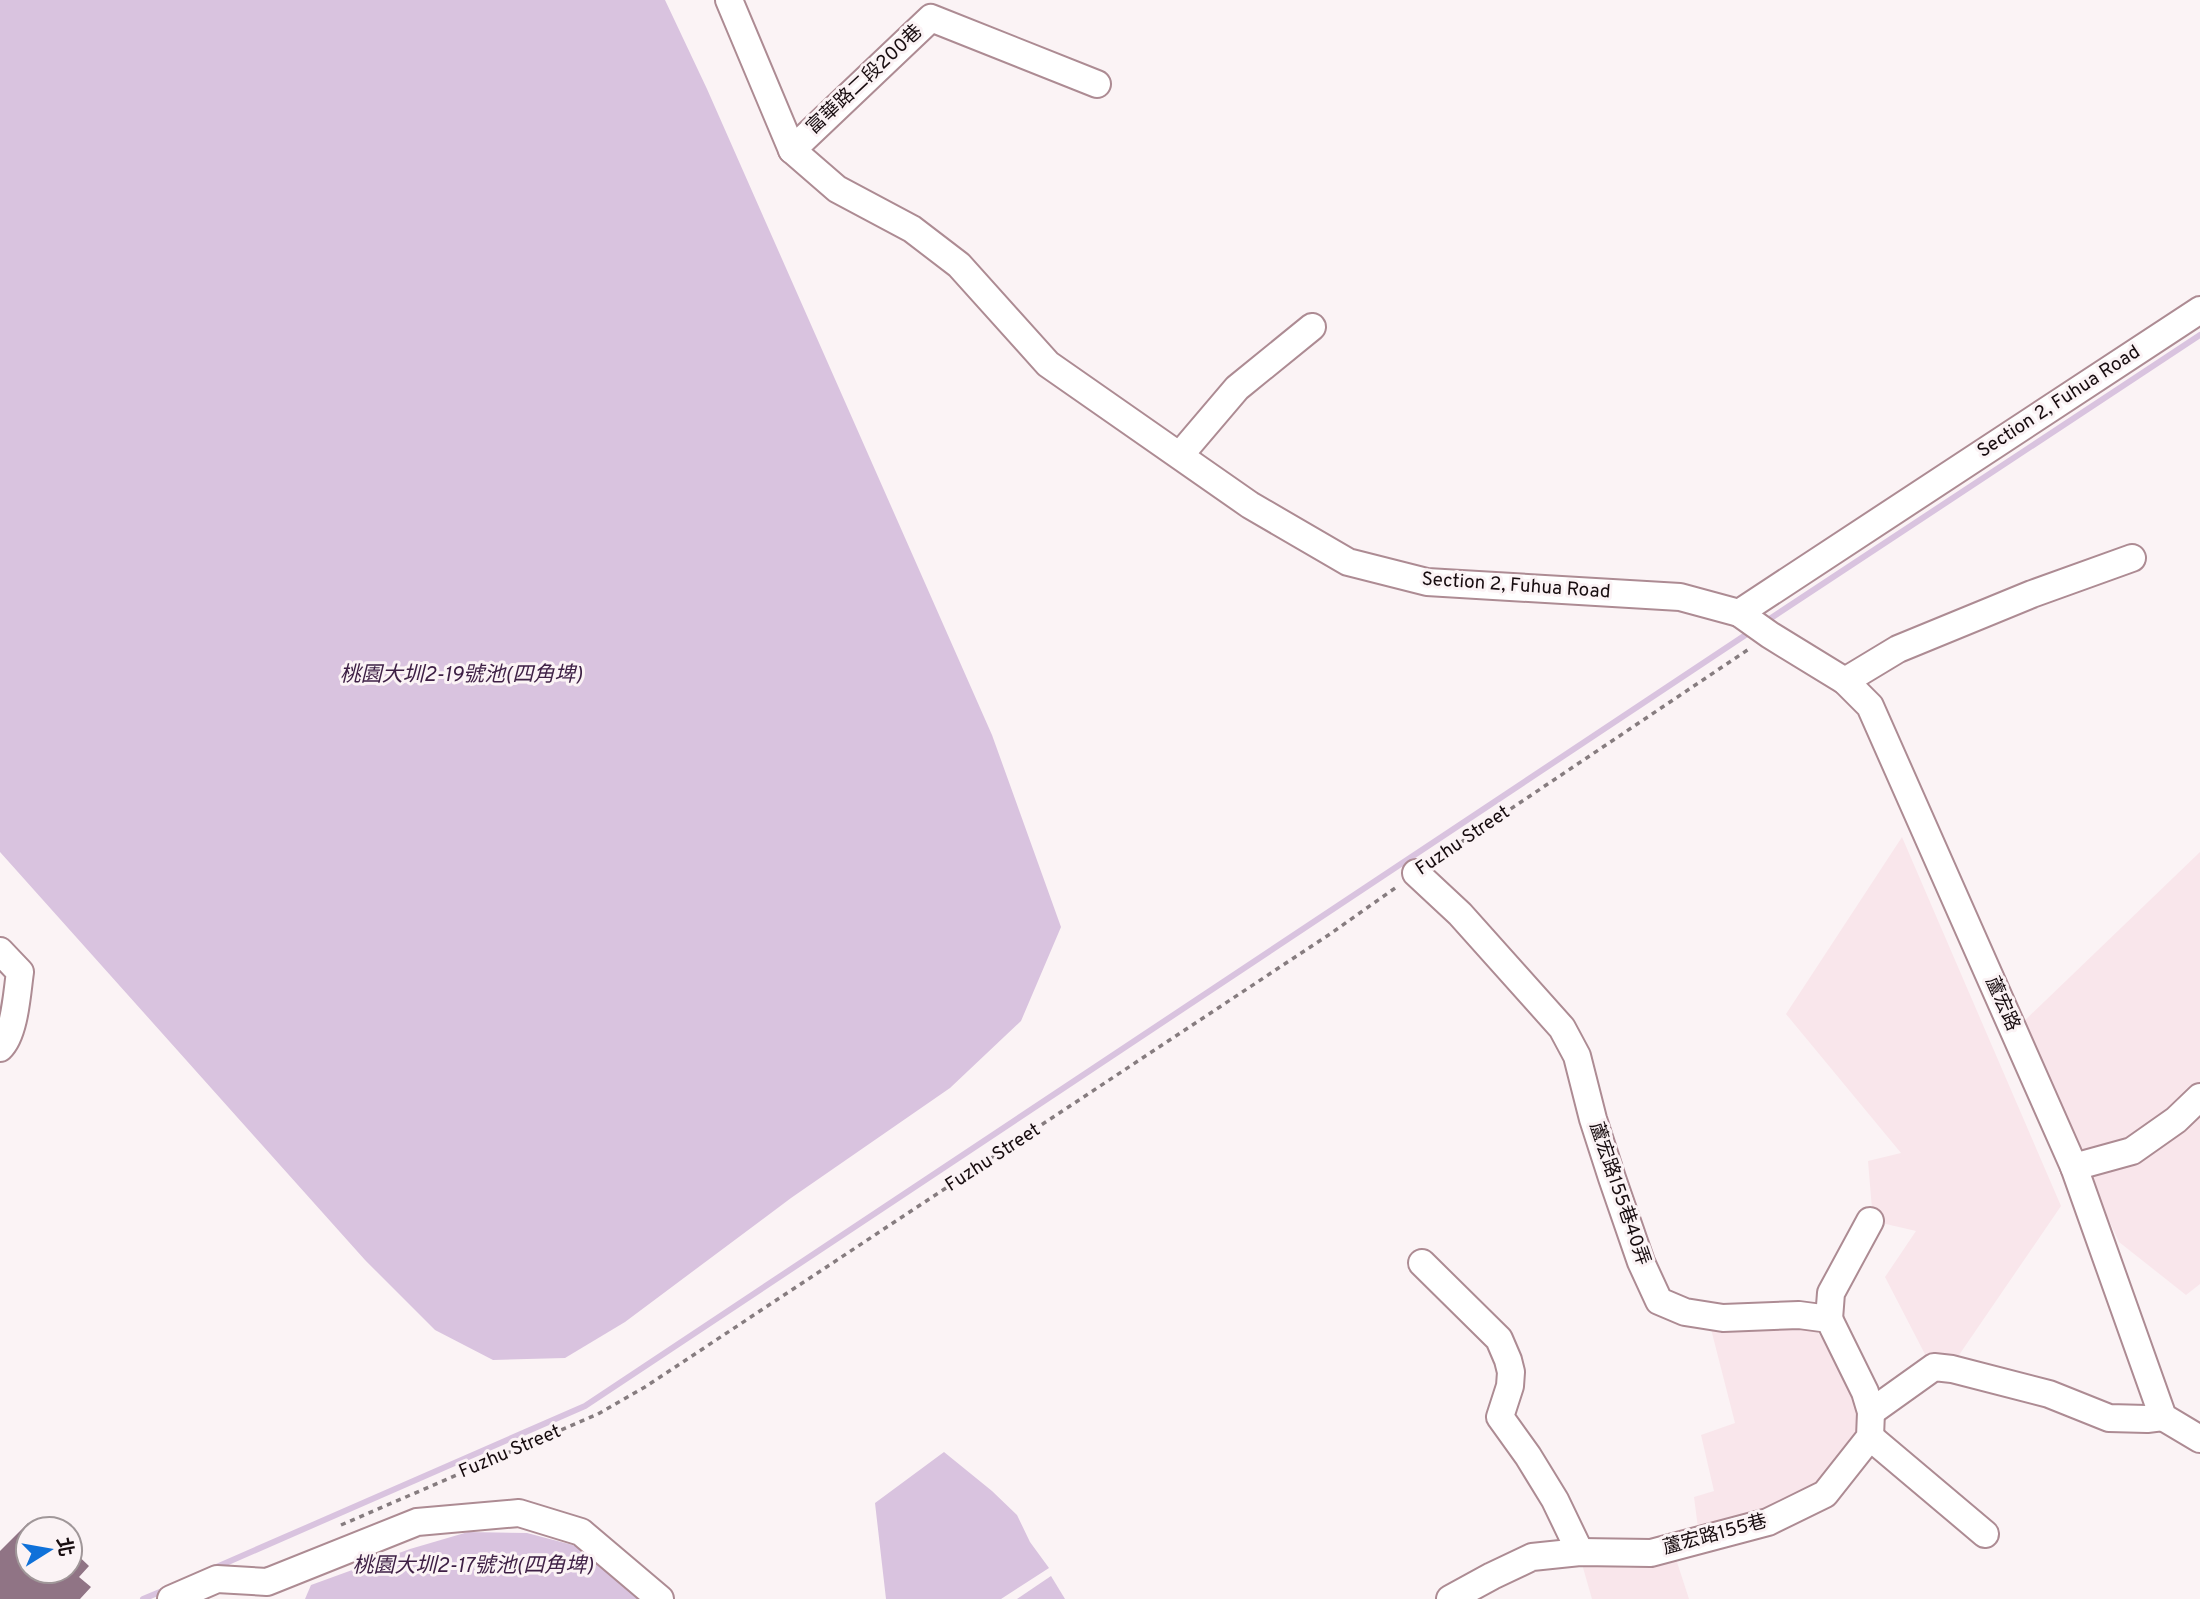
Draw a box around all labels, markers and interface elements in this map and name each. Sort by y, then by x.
street label: 富華路二段200巷 [802,20,928,140]
street label: Section 2, Fuhua Road [1973,340,2145,464]
street label: Section 2, Fuhua Road [1421,567,1611,605]
water label: 桃園大圳2-19號池(四角埤) [340,662,582,689]
street label: Fuzhu Street [1411,801,1515,881]
street label: 蘆宏路 [1979,973,2025,1035]
street label: Fuzhu Street [941,1118,1045,1198]
street label: 蘆宏路155巷40弄 [1583,1119,1655,1269]
street label: Fuzhu Street [455,1420,565,1484]
street label: 蘆宏路155巷 [1660,1510,1770,1560]
north arrow [14,1515,84,1585]
text: 北 [50,1536,77,1559]
water label: 桃園大圳2-17號池(四角埤) [353,1553,593,1580]

